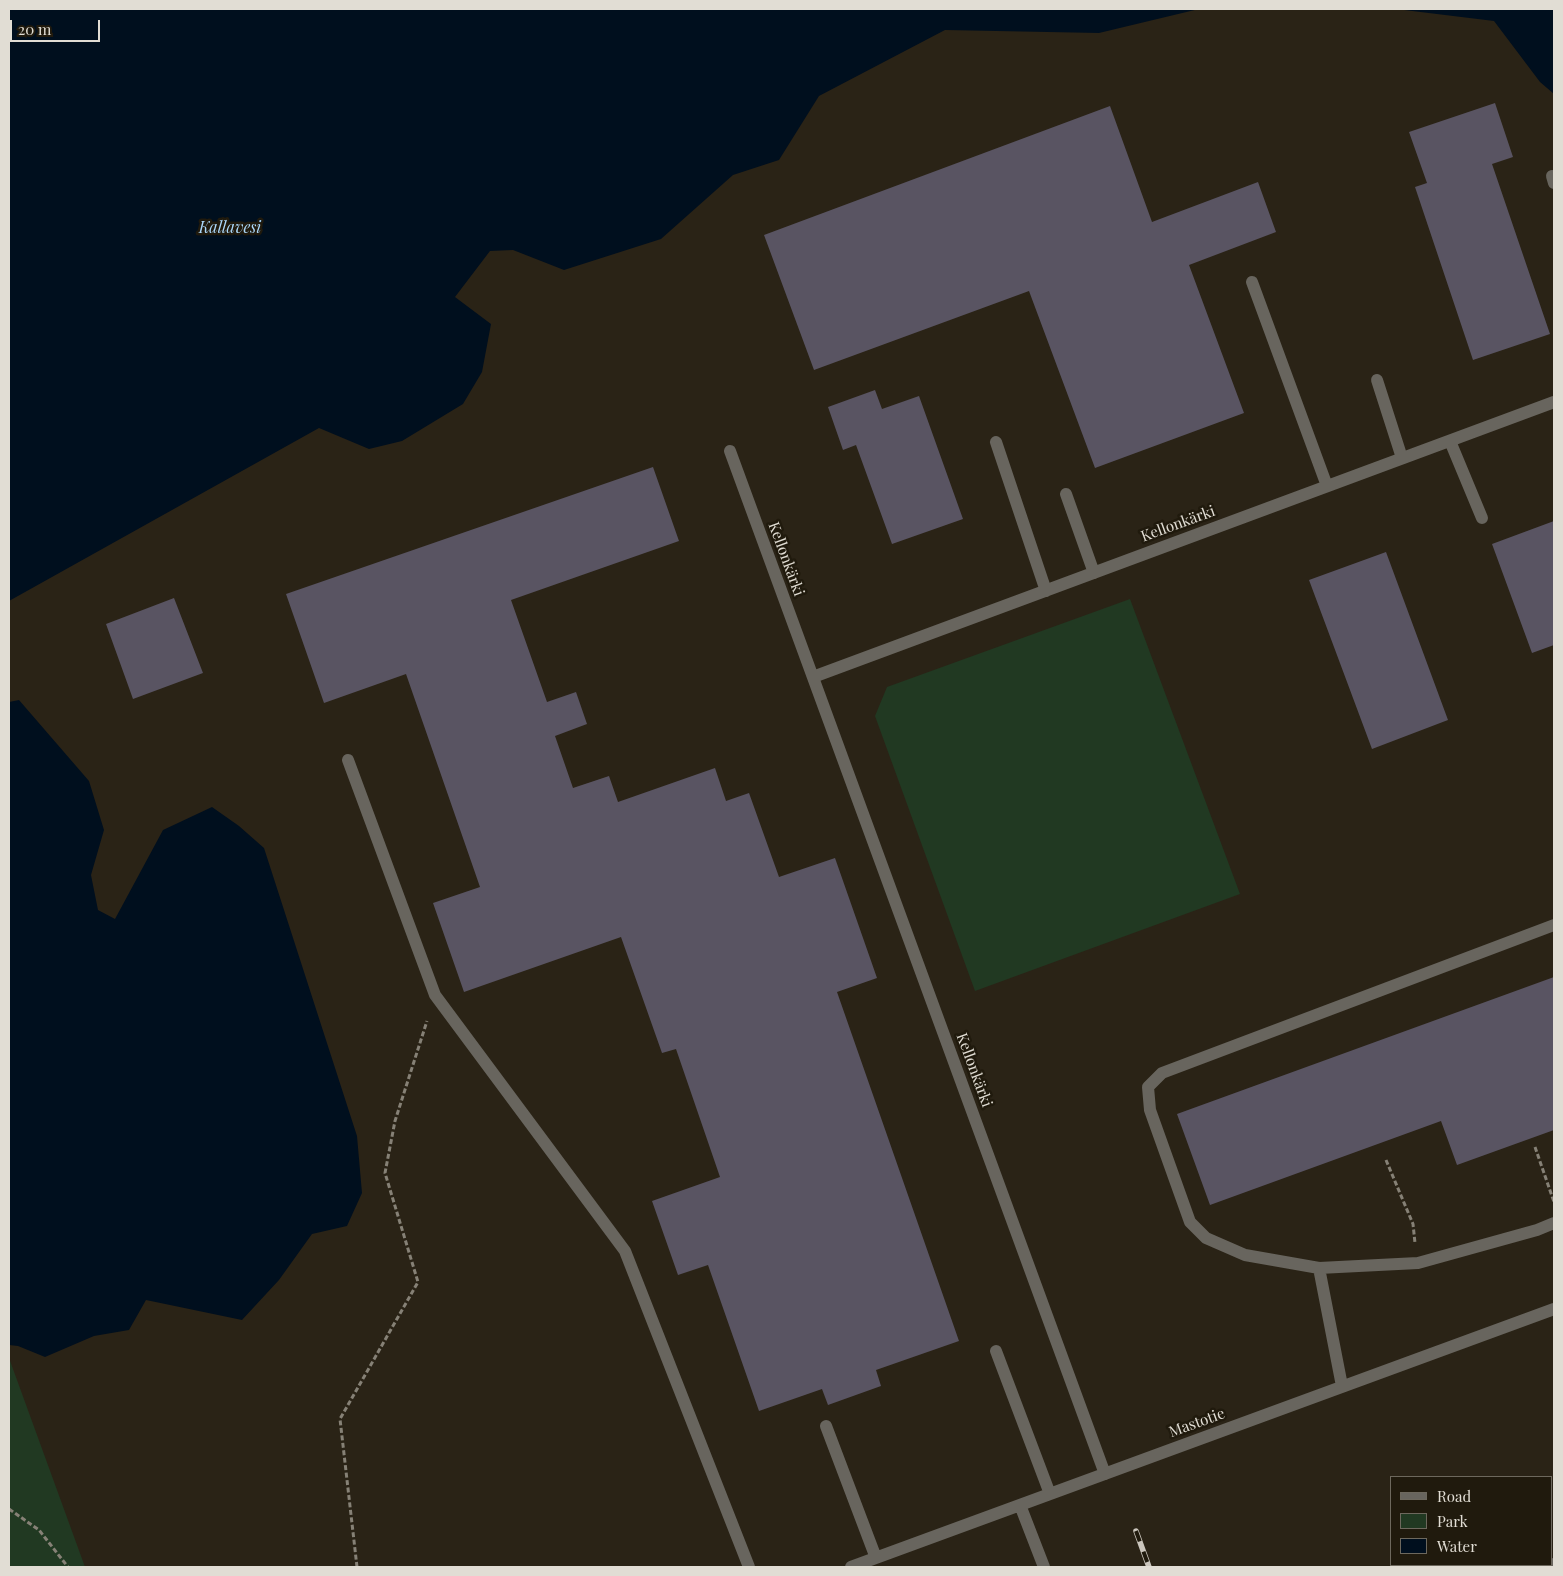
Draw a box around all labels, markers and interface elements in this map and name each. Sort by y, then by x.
scale bar [12,10,102,42]
text: 20 m [18,19,51,39]
water label: Kallavesi [199,218,261,238]
street label: Kellonkärki [1138,502,1218,546]
street label: Kellonkärki [764,519,808,599]
street label: Kellonkärki [952,1030,996,1110]
street label: Mastotie [1167,1405,1227,1441]
legend [1390,1476,1553,1566]
text: Road [1437,1486,1471,1506]
text: Park [1437,1511,1468,1531]
text: Water [1437,1536,1477,1556]

